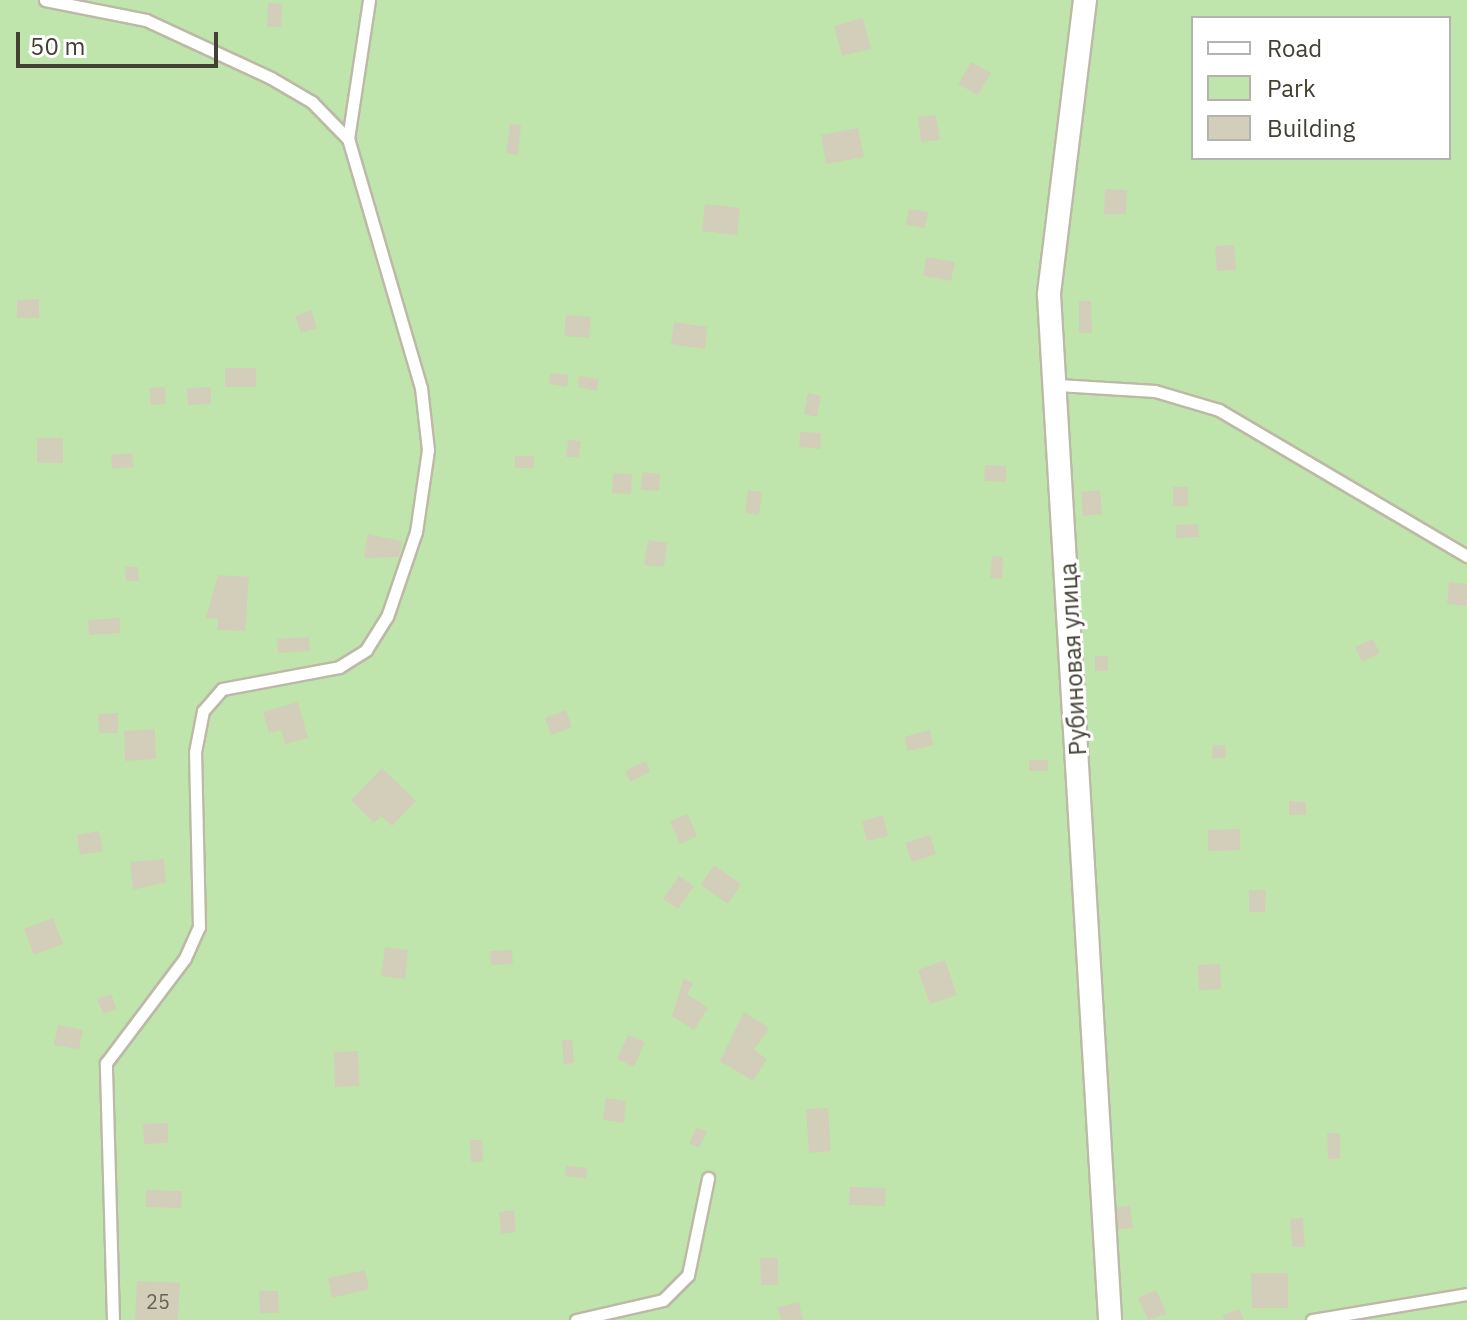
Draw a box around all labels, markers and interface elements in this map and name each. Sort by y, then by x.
scale bar [20,16,222,66]
legend [1191,16,1451,160]
text: 50 m [30,30,85,62]
text: Road [1267,32,1322,64]
text: Park [1267,72,1316,104]
text: Building [1267,112,1355,144]
street label: Рубиновая улица [1054,562,1092,756]
house number: 25 [146,1289,170,1313]

